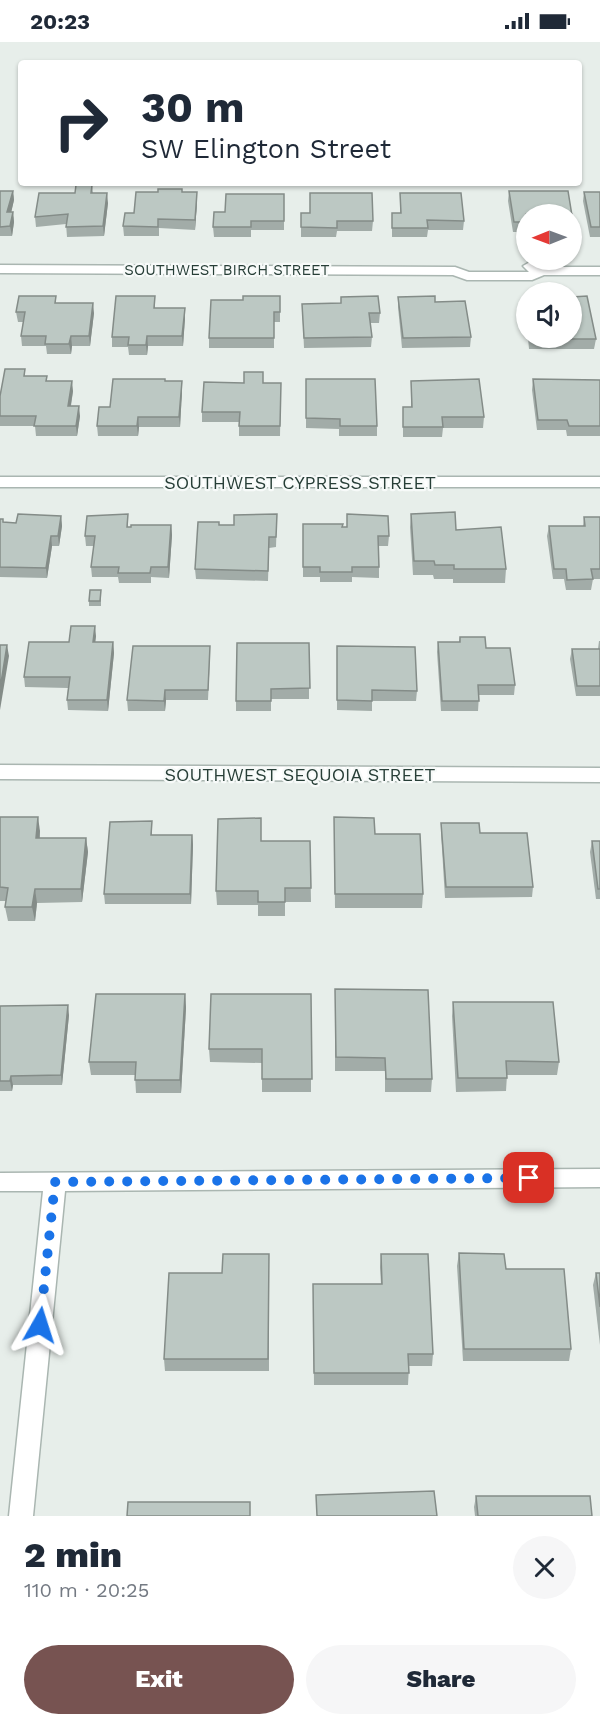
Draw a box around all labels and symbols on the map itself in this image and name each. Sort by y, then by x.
north arrow [516,204,582,270]
street label: SOUTHWEST BIRCH STREET [124,261,330,279]
street label: SOUTHWEST CYPRESS STREET [164,472,436,493]
street label: SOUTHWEST SEQUOIA STREET [165,764,436,785]
pin [503,1152,554,1203]
position arrow [8,1293,72,1357]

